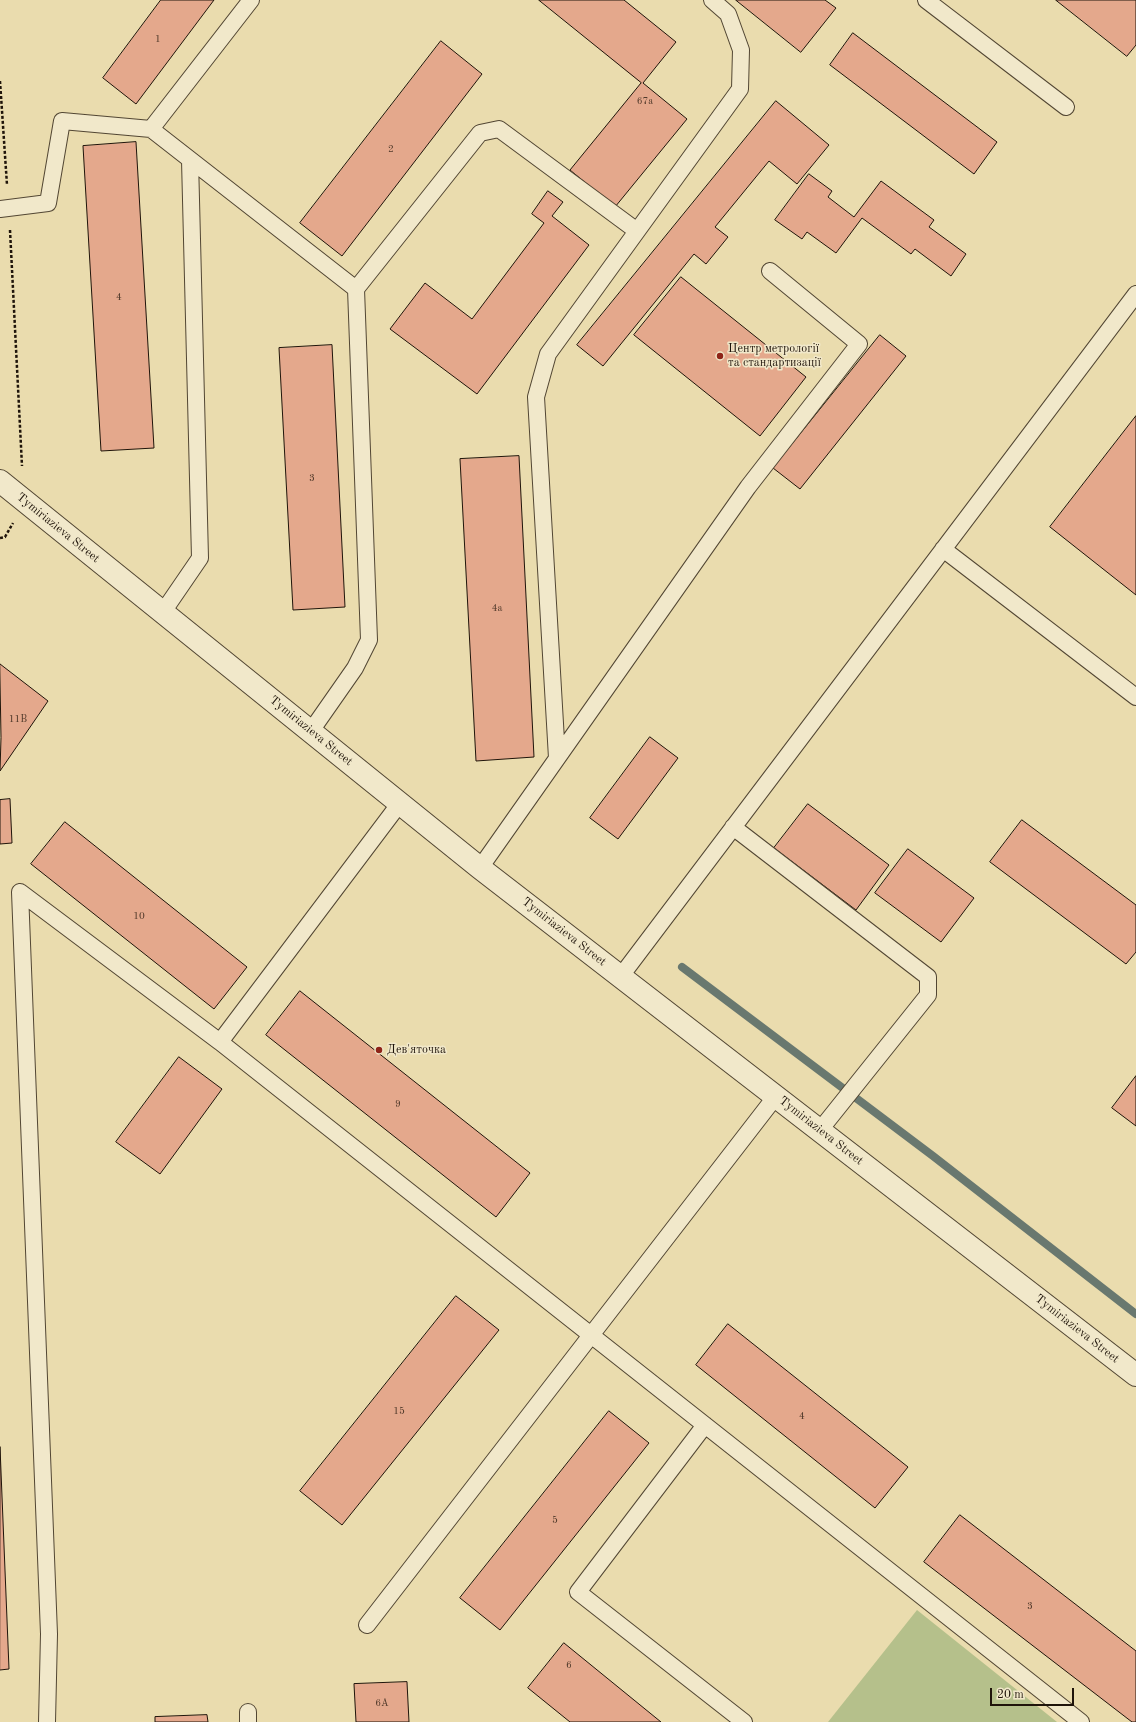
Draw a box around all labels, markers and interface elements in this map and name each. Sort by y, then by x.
house number: 1 [155,33,161,45]
house number: 67а [637,95,653,107]
house number: 2 [388,143,394,155]
house number: 4 [116,291,122,303]
place label: Центр метрології та стандартизації [728,342,821,370]
marker: Центр метрології та стандартизації [715,351,725,361]
house number: 3 [309,472,315,484]
street label: Tymiriazieva Street [13,490,103,566]
house number: 4а [492,602,502,614]
street label: Tymiriazieva Street [266,693,356,769]
house number: 11В [9,713,27,725]
street label: Tymiriazieva Street [519,895,609,969]
house number: 10 [133,910,145,922]
place label: Дев'яточка [387,1043,446,1057]
marker: Дев'яточка [374,1045,384,1055]
street label: Tymiriazieva Street [776,1094,866,1168]
house number: 9 [395,1098,401,1110]
street label: Tymiriazieva Street [1032,1292,1122,1366]
house number: 15 [393,1405,405,1417]
house number: 4 [799,1410,805,1422]
house number: 5 [552,1514,558,1526]
house number: 3 [1027,1600,1033,1612]
house number: 6 [566,1659,572,1671]
scale bar [992,1680,1076,1706]
text: 20 m [997,1689,1024,1701]
house number: 6А [375,1697,389,1709]

